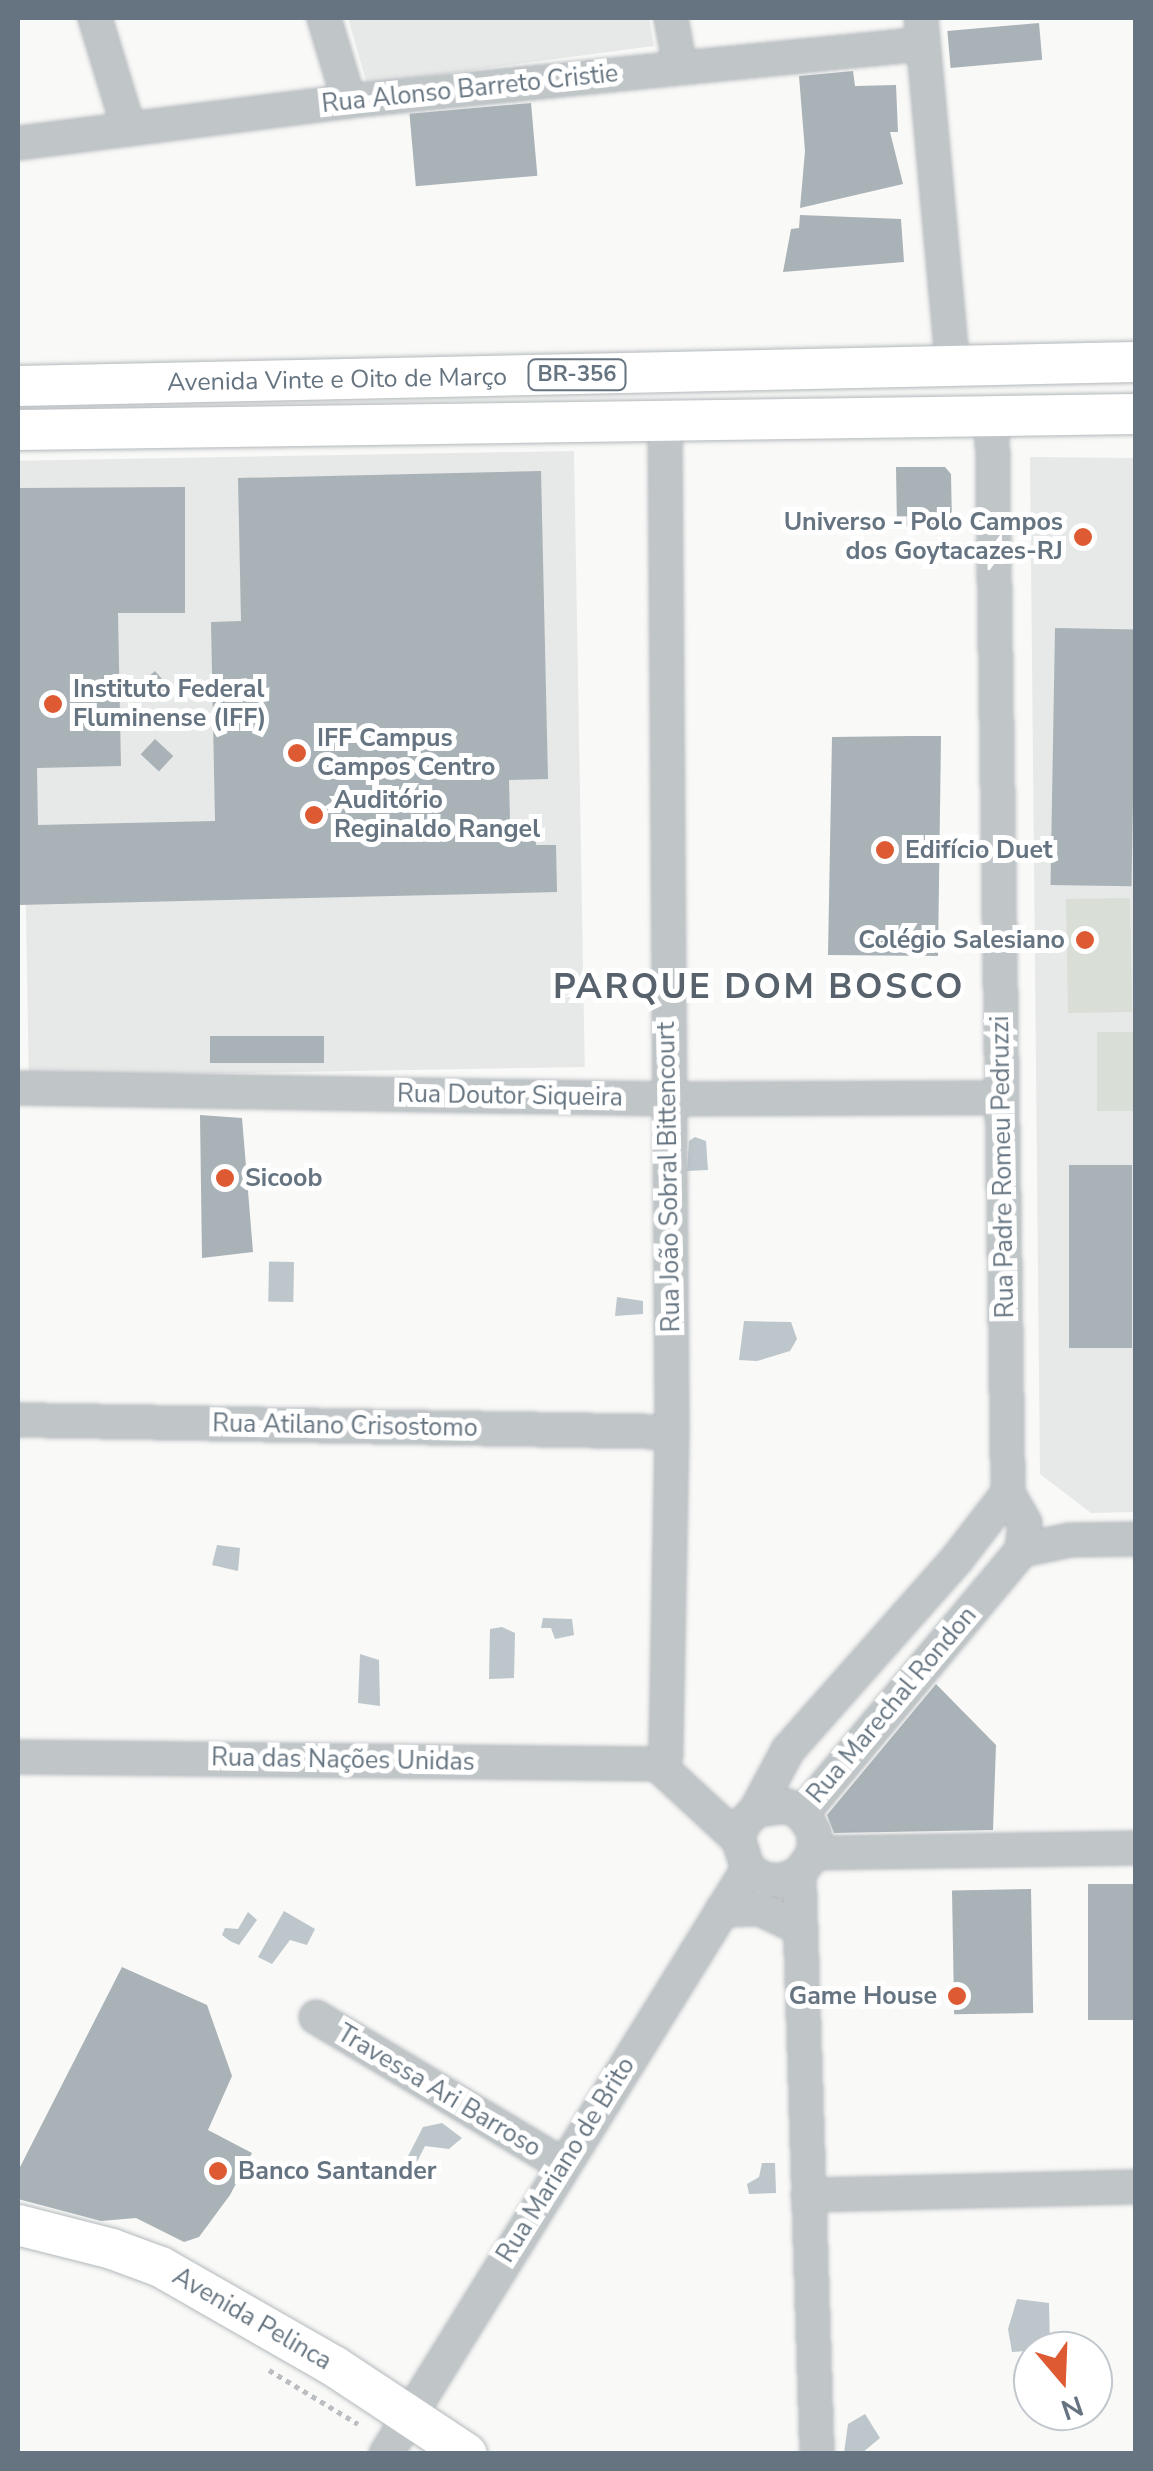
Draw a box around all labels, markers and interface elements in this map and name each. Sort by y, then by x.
street label: Rua Alonso Barreto Cristie [320,59,620,119]
road number: BR-356 [527,358,627,392]
street label: Avenida Vinte e Oito de Março [167,362,507,398]
place label: Universo - Polo Campos dos Goytacazes-RJ [784,508,1063,567]
marker: Universo - Polo Campos dos Goytacazes-RJ [1072,526,1094,548]
place label: Instituto Federal Fluminense (IFF) [73,675,266,734]
marker: Instituto Federal Fluminense (IFF) [42,693,64,715]
place label: IFF Campus Campos Centro [317,724,495,783]
marker: IFF Campus Campos Centro [286,742,308,764]
place label: Auditório Reginaldo Rangel [334,786,540,845]
marker: Auditório Reginaldo Rangel [303,804,325,826]
place label: Edifício Duet [905,835,1053,865]
marker: Edifício Duet [874,839,896,861]
place label: Colégio Salesiano [858,925,1065,955]
marker: Colégio Salesiano [1074,929,1096,951]
district label: PARQUE DOM BOSCO [553,966,965,1008]
street label: Rua Padre Romeu Pedruzzi [985,1015,1021,1319]
street label: Rua João Sobral Bittencourt [651,1021,687,1333]
street label: Rua Doutor Siqueira [397,1079,623,1113]
place label: Sicoob [245,1163,322,1193]
marker: Sicoob [214,1167,236,1189]
street label: Rua Atilano Crisostomo [212,1409,478,1443]
street label: Rua Marechal Rondon [801,1601,983,1809]
street label: Rua das Nações Unidas [211,1743,475,1777]
place label: Game House [789,1981,937,2011]
marker: Game House [946,1985,968,2007]
street label: Travessa Ari Barroso [332,2018,546,2164]
street label: Rua Mariano de Brito [491,2052,641,2268]
place label: Banco Santander [238,2156,437,2186]
marker: Banco Santander [207,2160,229,2182]
street label: Avenida Pelinca [167,2261,337,2377]
north arrow [1013,2331,1113,2431]
text: N [1056,2386,1088,2429]

